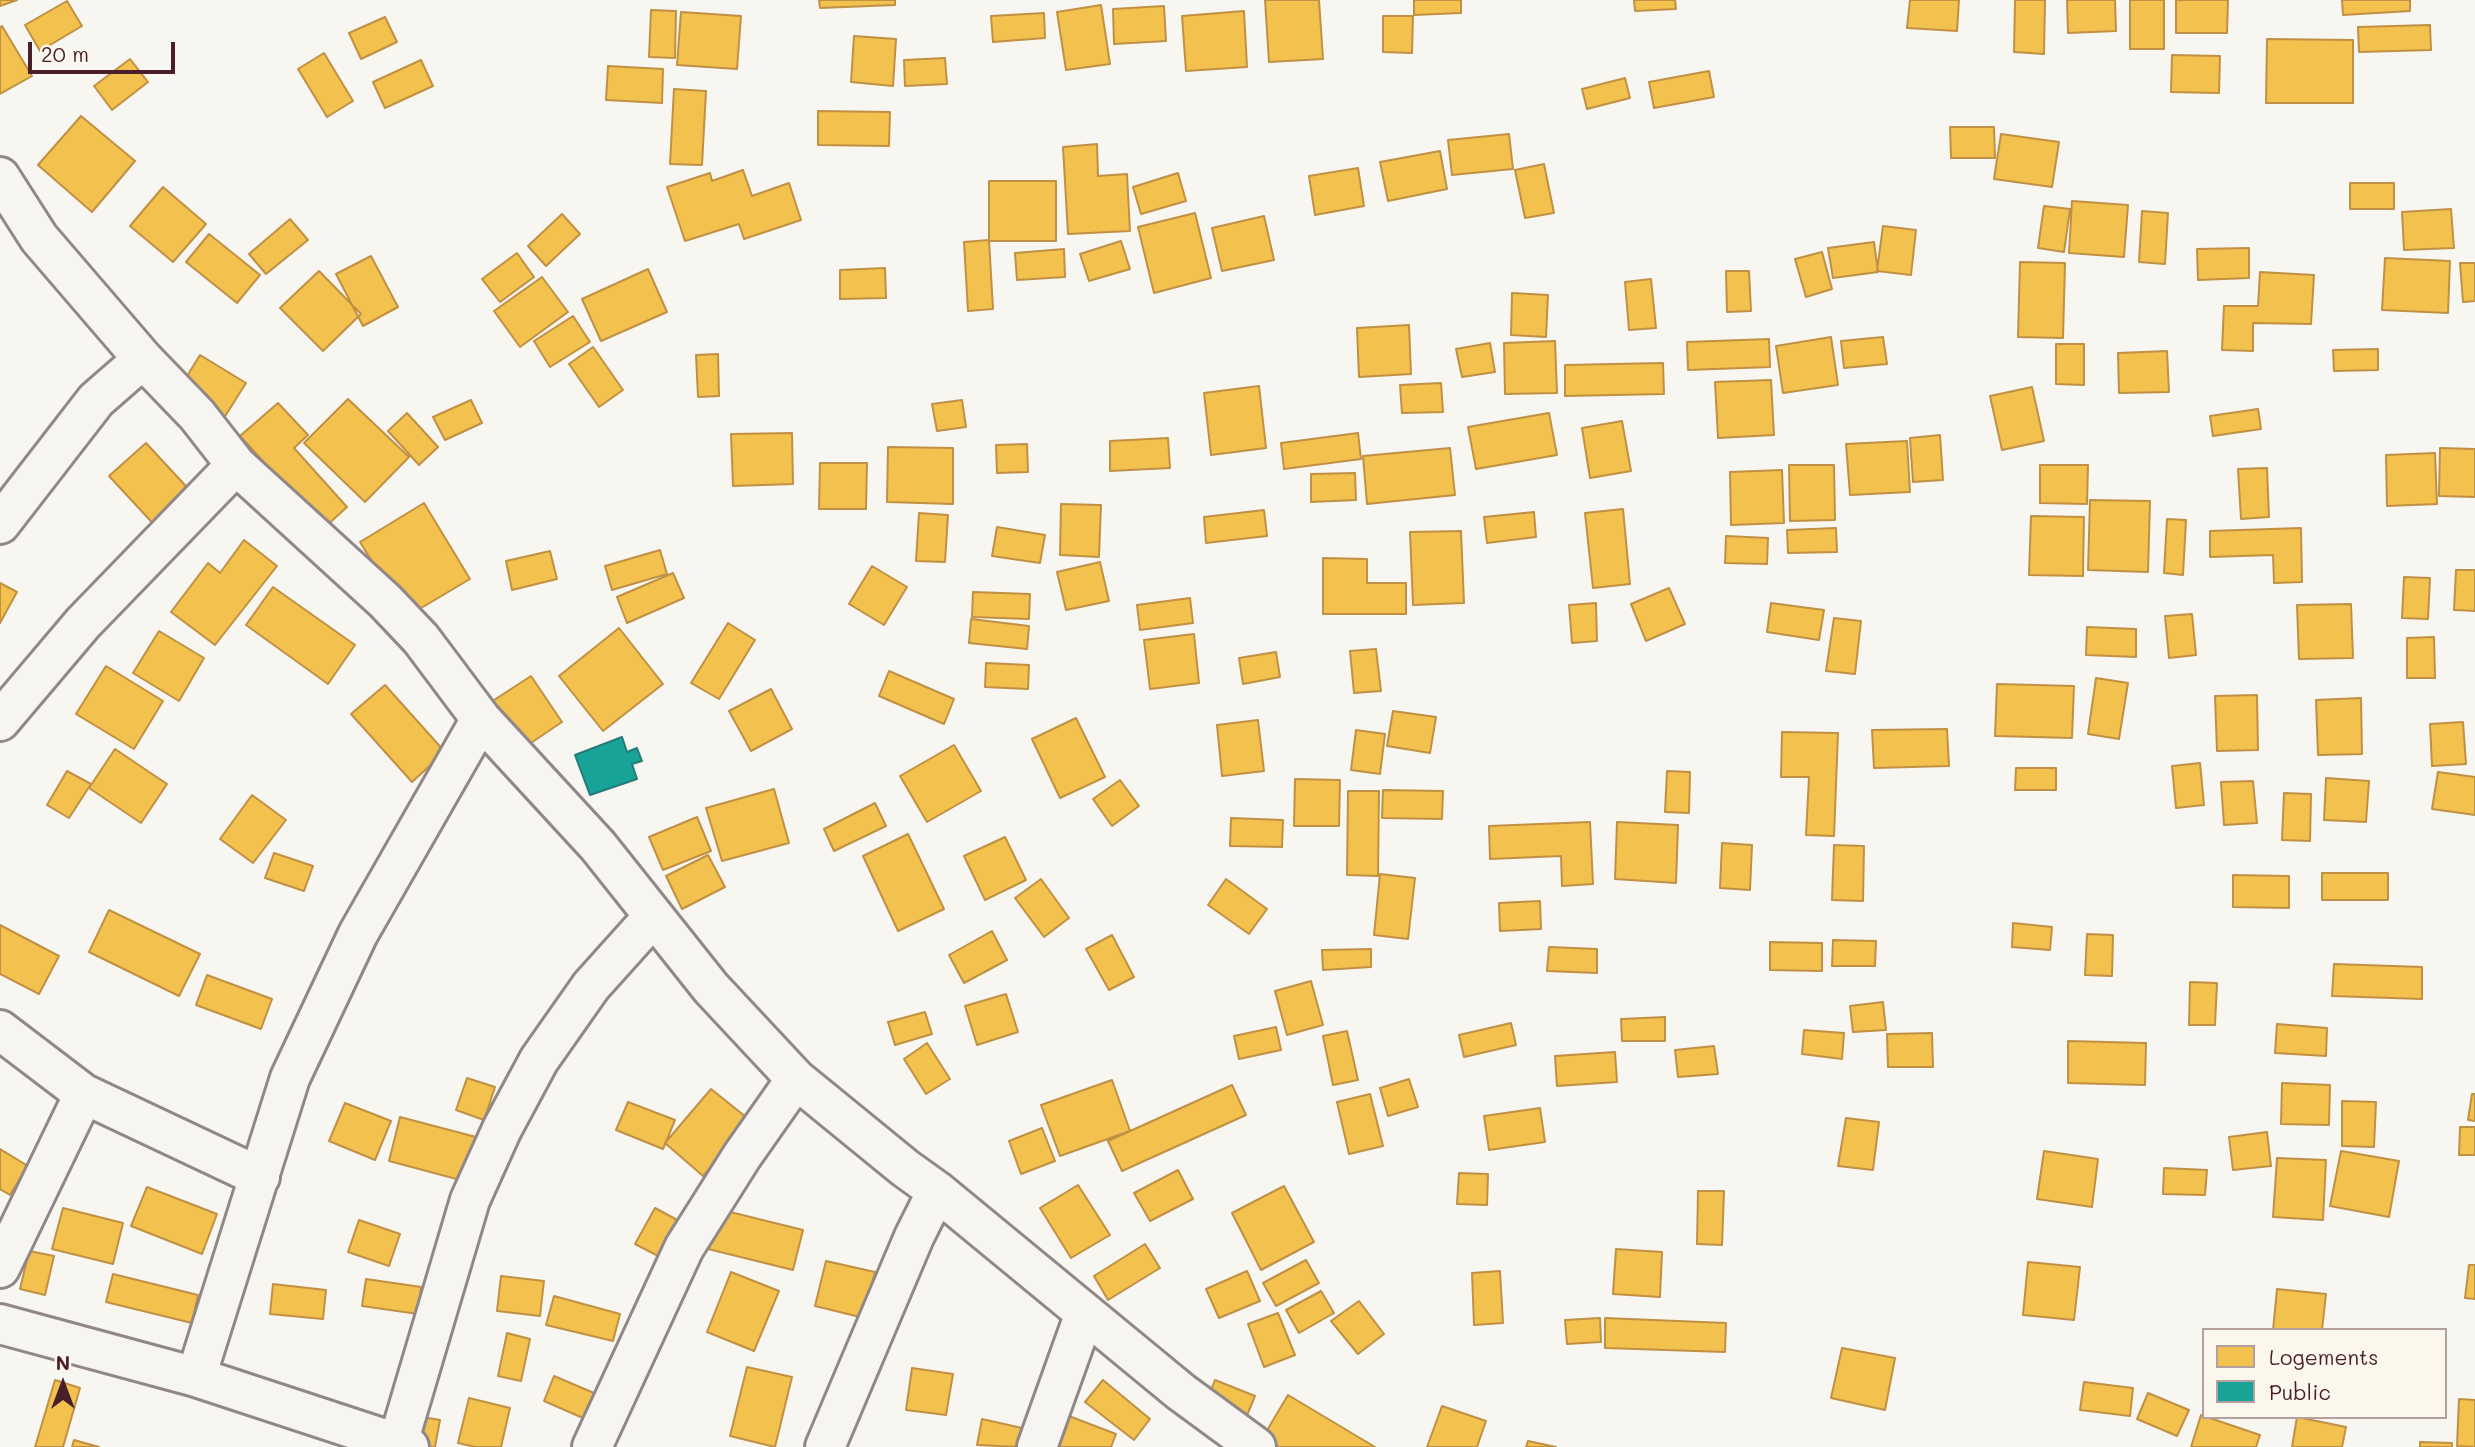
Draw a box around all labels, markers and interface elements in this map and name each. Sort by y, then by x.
scale bar [32,28,178,72]
text: 20 m [41,40,89,67]
legend [2202,1328,2447,1419]
text: Logements [2269,1343,2379,1370]
north arrow [28,1349,98,1419]
text: N [56,1350,70,1375]
text: Public [2269,1378,2331,1405]

